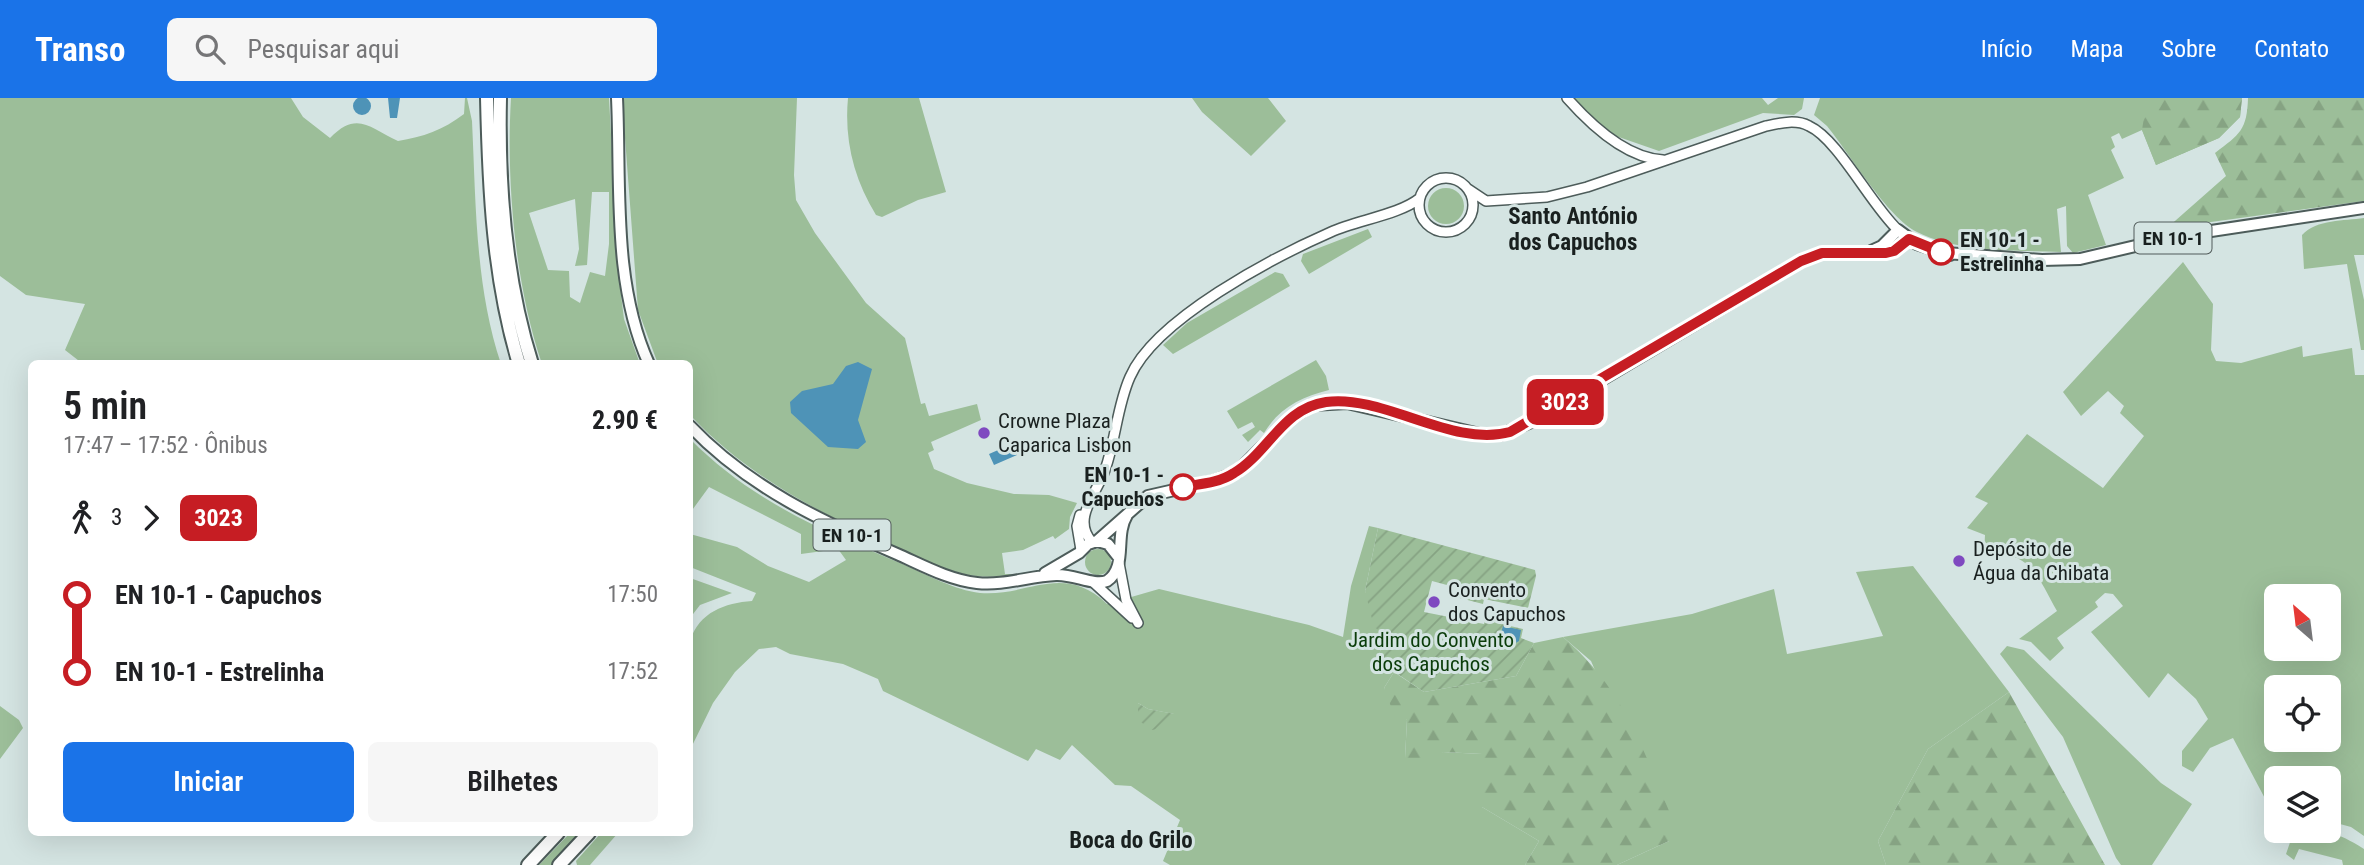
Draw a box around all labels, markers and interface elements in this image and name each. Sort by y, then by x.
search box [167,18,657,81]
text: Transo [35,30,125,69]
icon: search [191,30,229,68]
text: Pesquisar aqui [247,34,400,64]
text: Início [1981,35,2033,63]
text: Mapa [2071,35,2124,63]
text: Sobre [2162,35,2216,63]
text: Contato [2254,35,2329,63]
district label: Santo António dos Capuchos [1508,203,1638,256]
road number: EN 10-1 [2134,222,2212,254]
place label: EN 10-1 - Estrelinha [1960,228,2044,276]
marker: EN 10-1 - Estrelinha [1928,239,1954,265]
line badge: 3023 [1516,379,1614,425]
text: 5 min [63,384,147,428]
text: 3023 [1541,388,1589,416]
text: 2.90 € [592,405,658,435]
place label: Crowne Plaza Caparica Lisbon [998,409,1132,457]
marker: Crowne Plaza Caparica Lisbon [976,425,992,441]
text: 17:47 – 17:52 · Ônibus [63,432,268,459]
place label: EN 10-1 - Capuchos [1081,463,1164,511]
marker: EN 10-1 - Capuchos [1170,474,1196,500]
icon: walk [63,499,101,537]
icon: forward [132,499,170,537]
text: 3 [111,504,122,531]
text: 3023 [194,504,243,532]
road number: EN 10-1 [814,520,890,550]
place label: Depósito de Água da Chibata [1973,537,2109,585]
marker: Depósito de Água da Chibata [1951,553,1967,569]
place label: Convento dos Capuchos [1448,578,1566,626]
text: EN 10-1 - Capuchos [115,580,322,610]
text: 17:50 [607,581,658,608]
north arrow [2264,584,2342,662]
map controls [2264,584,2341,843]
marker: Convento dos Capuchos [1426,594,1442,610]
park label: Jardim do Convento dos Capuchos [1348,628,1514,676]
text: EN 10-1 - Estrelinha [115,657,324,687]
text: 17:52 [607,658,658,685]
button: locate [2264,675,2341,752]
button: Iniciar [63,742,354,822]
button: Bilhetes [368,742,658,822]
button: layers [2264,766,2341,843]
district label: Boca do Grilo [1069,827,1193,854]

